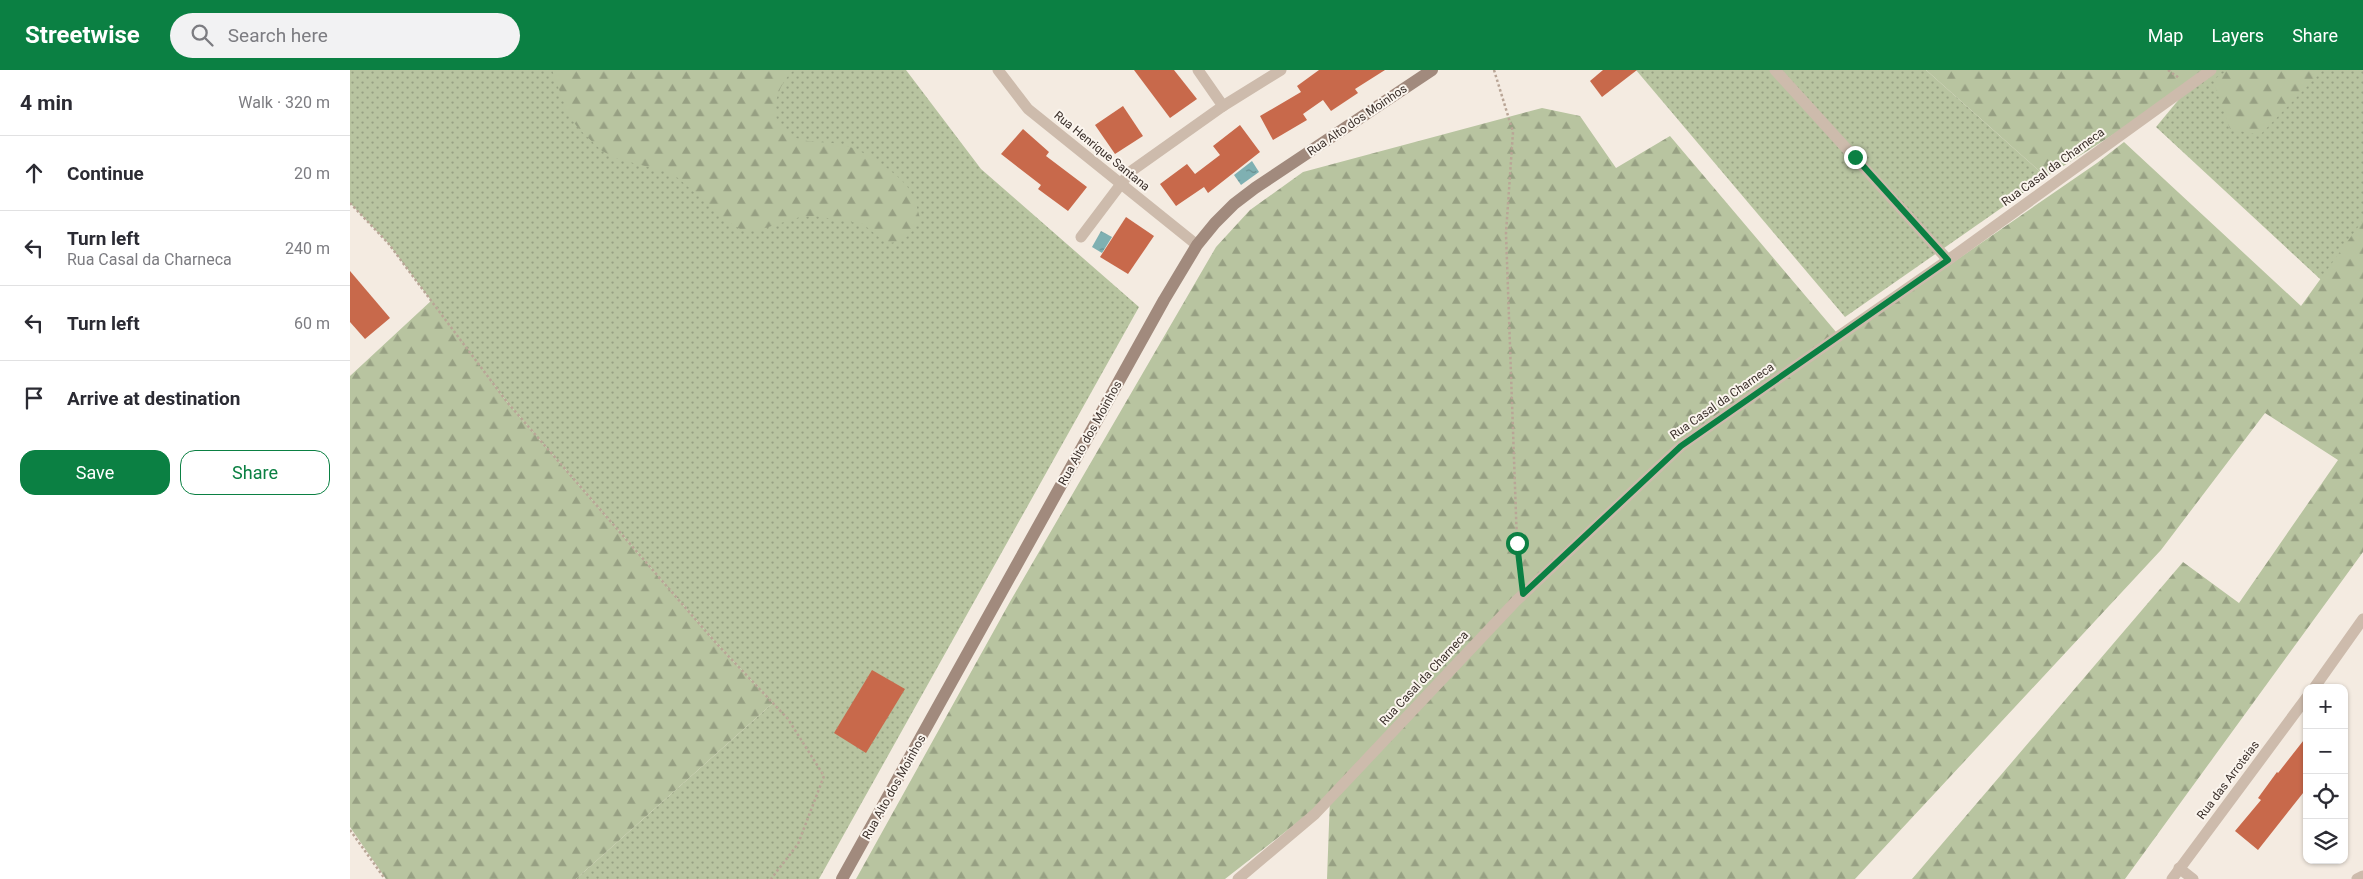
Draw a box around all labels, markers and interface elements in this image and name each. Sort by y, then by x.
search box [170,13,520,58]
text: Streetwise [25,21,140,49]
icon: search [188,21,216,49]
text: Search here [228,24,328,47]
text: Map [2148,25,2183,46]
text: Layers [2211,25,2264,46]
text: Share [2292,25,2338,46]
street label: Rua Alto dos Moinhos [1305,81,1409,159]
text: 4 min [20,91,73,115]
text: Walk · 320 m [238,93,330,112]
street label: Rua Henrique Santana [1051,108,1153,194]
street label: Rua Casal da Charneca [1999,125,2107,209]
route end [1844,146,1867,169]
icon: ahead [20,159,48,187]
text: Continue [67,162,144,185]
text: 20 m [294,164,330,183]
text: Turn left [67,227,140,250]
icon: left [20,234,48,262]
text: 240 m [285,239,330,258]
text: Rua Casal da Charneca [67,250,232,269]
icon: left [20,309,48,337]
text: Turn left [67,312,140,335]
text: 60 m [294,314,330,333]
street label: Rua Casal da Charneca [1667,360,1777,442]
street label: Rua Alto dos Moinhos [1055,378,1125,488]
icon: arrive [20,384,48,412]
text: Arrive at destination [67,387,240,410]
button: Save [20,450,170,495]
button: Share [180,450,330,495]
route start [1506,532,1529,555]
street label: Rua Casal da Charneca [1377,628,1471,728]
map controls [2303,684,2348,864]
button: + [2303,684,2348,729]
button: − [2303,729,2348,774]
street label: Rua Alto dos Moinhos [859,732,929,842]
street label: Rua das Arroteias [2194,738,2262,822]
button: locate [2303,774,2348,819]
button: layers [2303,819,2348,864]

